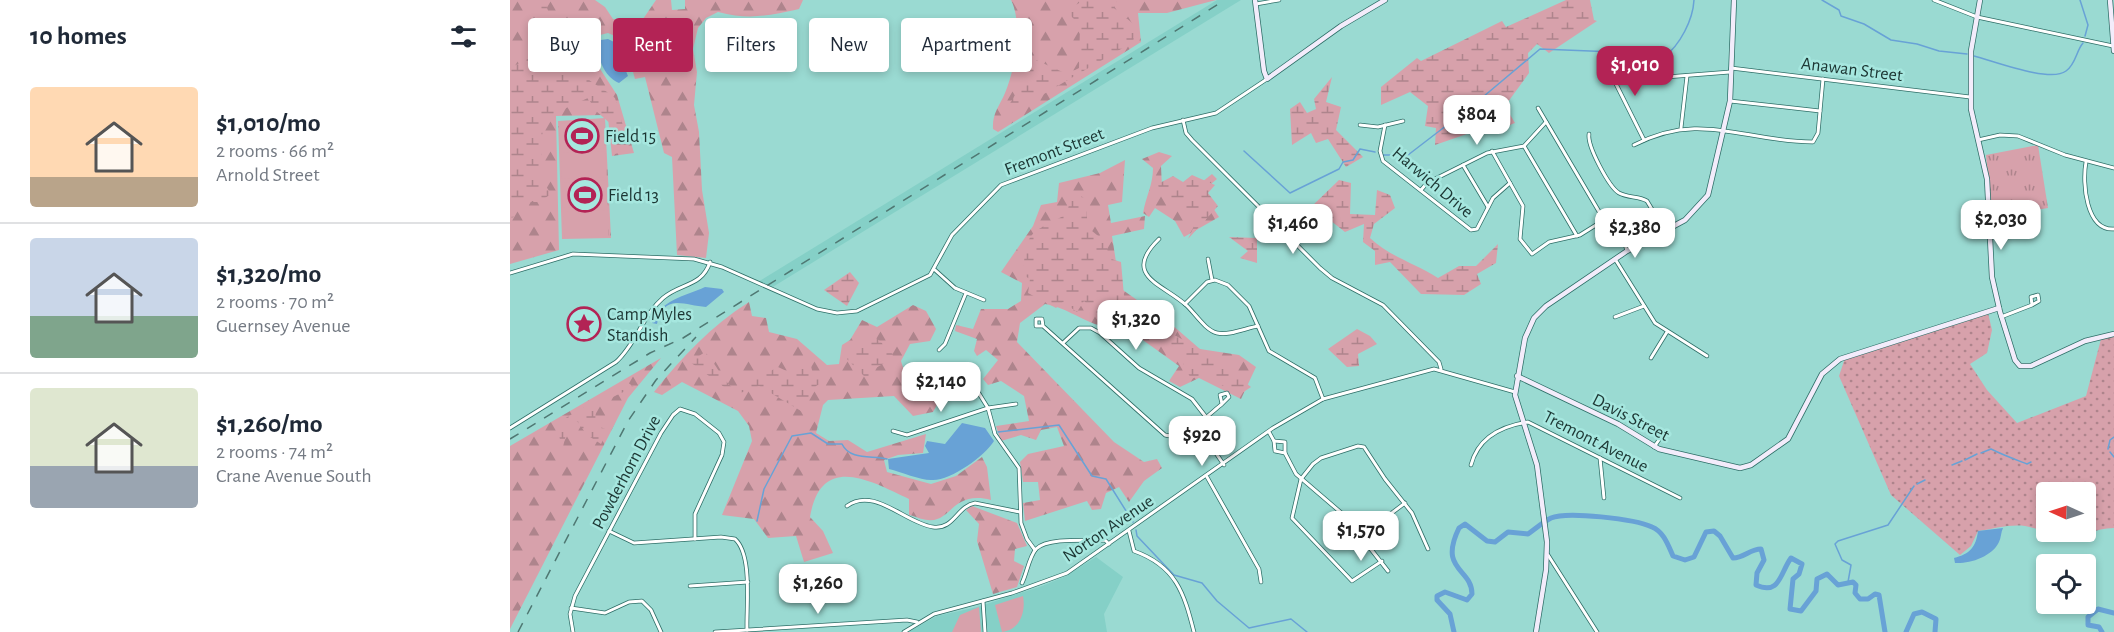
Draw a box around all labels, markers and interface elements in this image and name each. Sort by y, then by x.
chip: Buy [528,18,601,72]
chip: Rent [613,18,693,72]
chip: Filters [705,18,797,72]
chip: New [809,18,889,72]
chip: Apartment [901,18,1032,72]
icon: filters [447,20,480,53]
text: 10 homes [30,23,127,49]
pin: $1,010 [1586,46,1684,97]
text: $1,010 [1611,55,1659,75]
street label: Anawan Street [1800,55,1904,85]
pin: $804 [1441,95,1513,146]
text: $804 [1457,104,1497,124]
text: $1,010/mo [216,110,321,136]
icon: home [78,111,150,183]
sports icon: Field 15 [564,118,600,154]
street label: Fremont Street [1002,125,1107,179]
place label: Field 15 [605,128,656,146]
text: 2 rooms · 66 m² [216,141,334,161]
street label: Harwich Drive [1389,144,1476,222]
text: Arnold Street [216,165,320,185]
sports icon: Field 13 [567,177,603,213]
place label: Field 13 [608,187,659,205]
pin: $2,030 [1952,200,2050,251]
pin: $1,460 [1244,204,1342,255]
pin: $2,380 [1586,208,1684,259]
text: $2,030 [1975,209,2027,229]
text: $1,460 [1268,213,1318,233]
text: $2,380 [1609,217,1661,237]
text: $1,320/mo [216,261,321,287]
icon: home [78,262,150,334]
text: 2 rooms · 70 m² [216,292,334,312]
pin: $1,320 [1087,300,1185,351]
place icon: Camp Myles Standish [566,306,602,342]
place label: Camp Myles Standish [607,306,692,345]
text: $1,320 [1111,309,1161,329]
text: Guernsey Avenue [216,316,351,336]
pin: $2,140 [892,362,990,413]
text: $2,140 [916,371,966,391]
street label: Davis Street [1589,391,1672,445]
street label: Tremont Avenue [1540,408,1651,476]
text: $1,260/mo [216,411,323,437]
icon: home [78,412,150,484]
street label: Powderhorn Drive [589,413,664,532]
pin: $920 [1166,416,1238,467]
text: $920 [1183,425,1221,445]
text: 2 rooms · 74 m² [216,442,333,462]
text: Crane Avenue South [216,466,372,486]
north arrow [2036,482,2096,542]
map controls [2036,482,2096,614]
street label: Norton Avenue [1060,492,1157,566]
pin: $1,570 [1312,511,1410,562]
text: $1,570 [1337,520,1385,540]
button: locate [2036,554,2096,614]
pin: $1,260 [769,564,867,615]
text: $1,260 [793,573,843,593]

